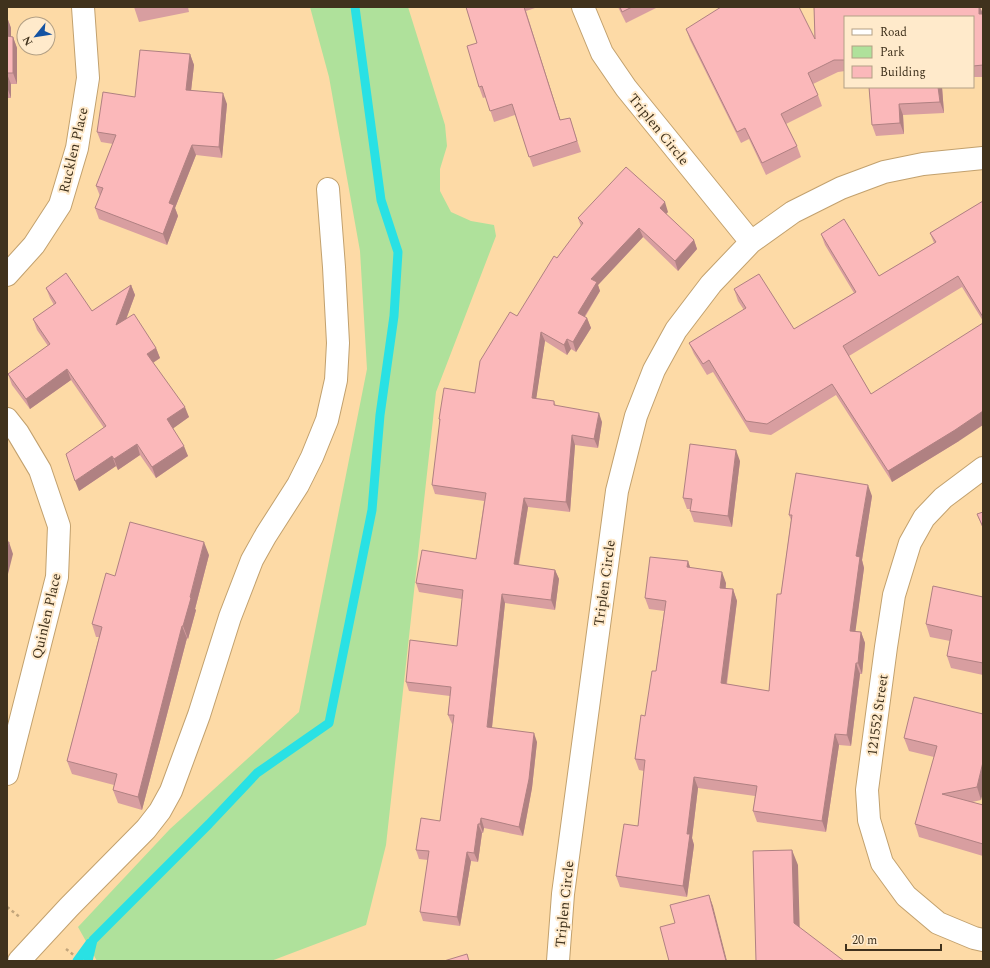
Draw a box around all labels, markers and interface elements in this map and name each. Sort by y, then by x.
north arrow [16,16,56,56]
legend [844,16,974,88]
text: Road [880,23,907,42]
text: N [18,33,37,49]
text: Park [880,43,905,62]
text: Building [880,63,926,82]
street label: Triplen Circle [623,89,694,170]
street label: Rucklen Place [53,105,94,195]
street label: Triplen Circle [588,538,621,628]
street label: Quinlen Place [26,571,67,661]
street label: 121552 Street [861,673,894,757]
street label: Triplen Circle [550,859,580,948]
scale bar [846,926,941,952]
text: 20 m [852,931,877,950]

